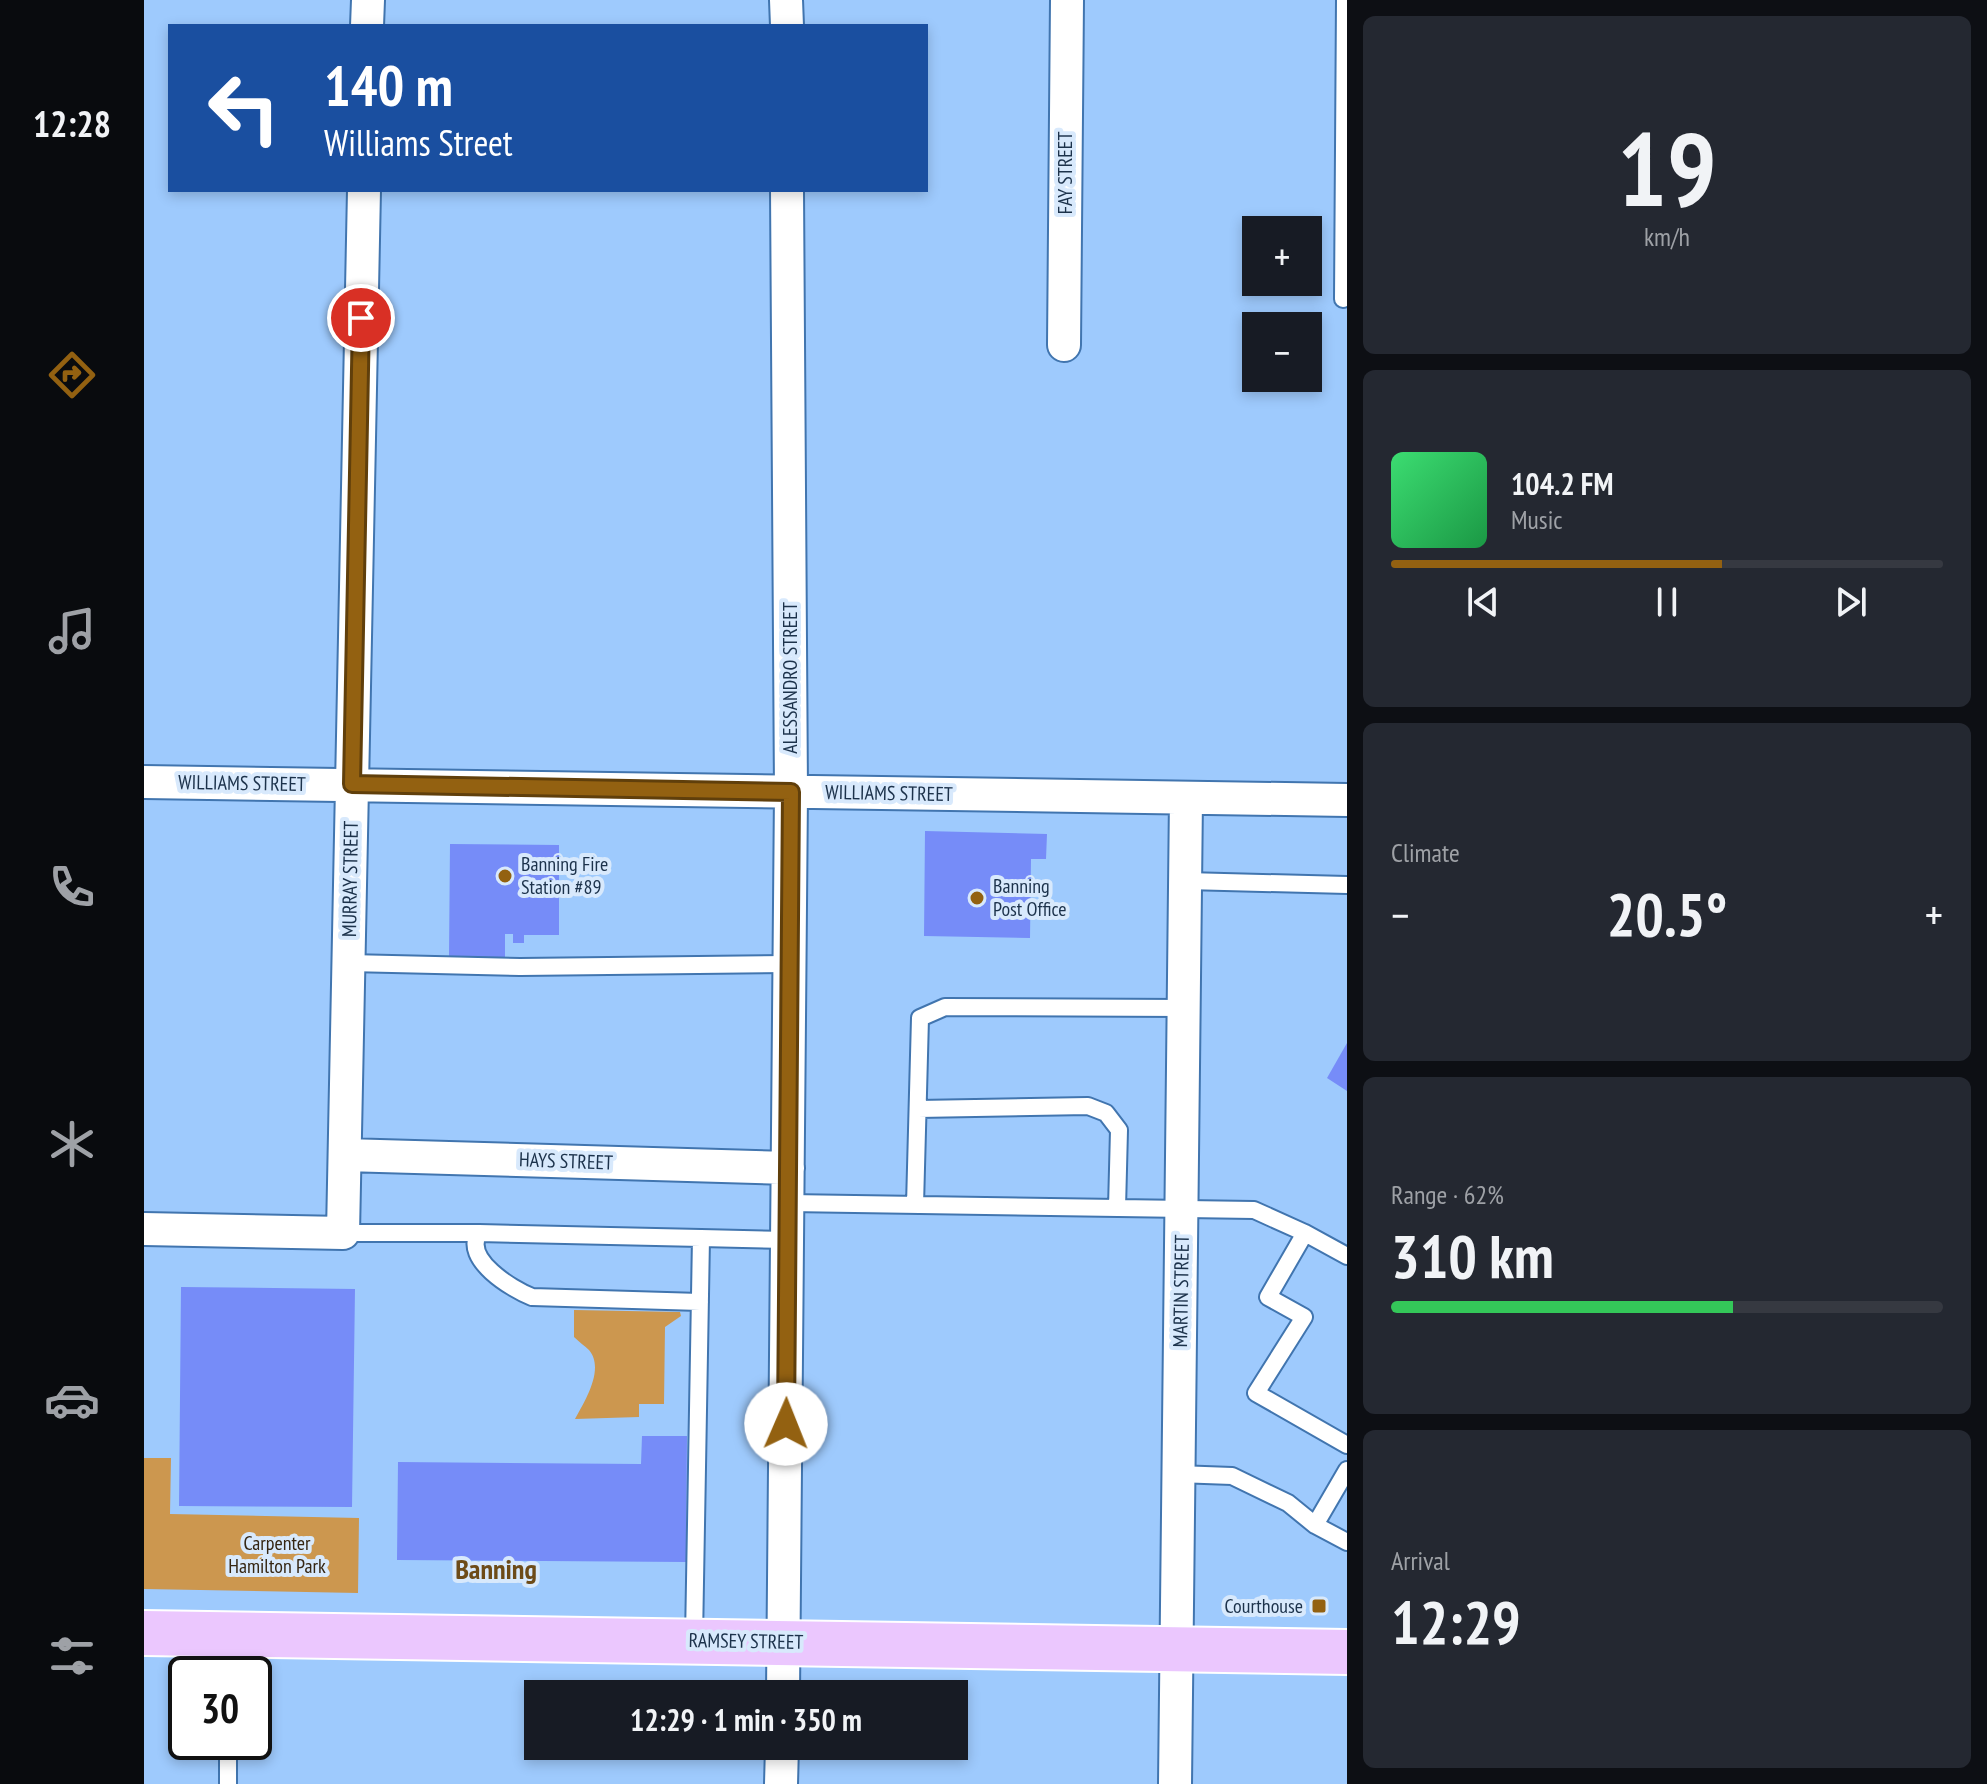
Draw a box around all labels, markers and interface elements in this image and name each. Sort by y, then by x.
text: 140 m [324,49,453,121]
icon: left [192,56,296,160]
text: 12:28 [33,100,111,147]
text: 19 [1617,100,1717,235]
text: Williams Street [324,119,513,166]
street label: FAY STREET [1052,132,1078,214]
map controls [1242,216,1322,392]
button: + [1242,216,1322,296]
text: km/h [1644,220,1690,253]
pin [327,284,395,352]
icon: arrive [339,296,383,340]
button: − [1242,312,1322,392]
icon: directions [44,347,100,403]
text: 104.2 FM [1511,464,1613,503]
text: Music [1511,503,1563,536]
icon: previous [1461,580,1505,624]
icon: pause [1645,580,1689,624]
icon: next [1829,580,1873,624]
street label: ALESSANDRO STREET [777,602,803,754]
icon: music [44,603,100,659]
street label: WILLIAMS STREET [178,769,306,797]
street label: WILLIAMS STREET [825,779,953,807]
street label: MURRAY STREET [336,821,364,937]
text: Climate [1391,836,1460,869]
place label: Banning Fire Station #89 [521,851,608,900]
icon: phone [44,859,100,915]
marker: Banning Fire Station #89 [496,867,514,885]
place label: Banning Post Office [993,873,1066,922]
text: 20.5° [1607,875,1727,953]
text: − [1391,886,1409,943]
text: + [1925,886,1943,943]
marker: Banning Post Office [968,889,986,907]
icon: climate [44,1116,100,1172]
street label: HAYS STREET [519,1146,614,1176]
text: Range · 62% [1391,1178,1504,1211]
text: 310 km [1391,1217,1554,1295]
street label: MARTIN STREET [1167,1234,1195,1348]
icon: car [44,1372,100,1428]
position arrow [744,1382,828,1466]
park label: Carpenter Hamilton Park [228,1530,326,1579]
text: Arrival [1391,1544,1450,1577]
district label: Banning [455,1550,537,1587]
text: 12:29 [1391,1583,1521,1661]
place label: Courthouse [1224,1593,1303,1619]
marker: Courthouse [1310,1597,1328,1615]
street label: RAMSEY STREET [688,1627,804,1655]
icon: filters [44,1628,100,1684]
speed limit sign: 30 [168,1656,272,1760]
text: 12:29 · 1 min · 350 m [630,1700,862,1739]

